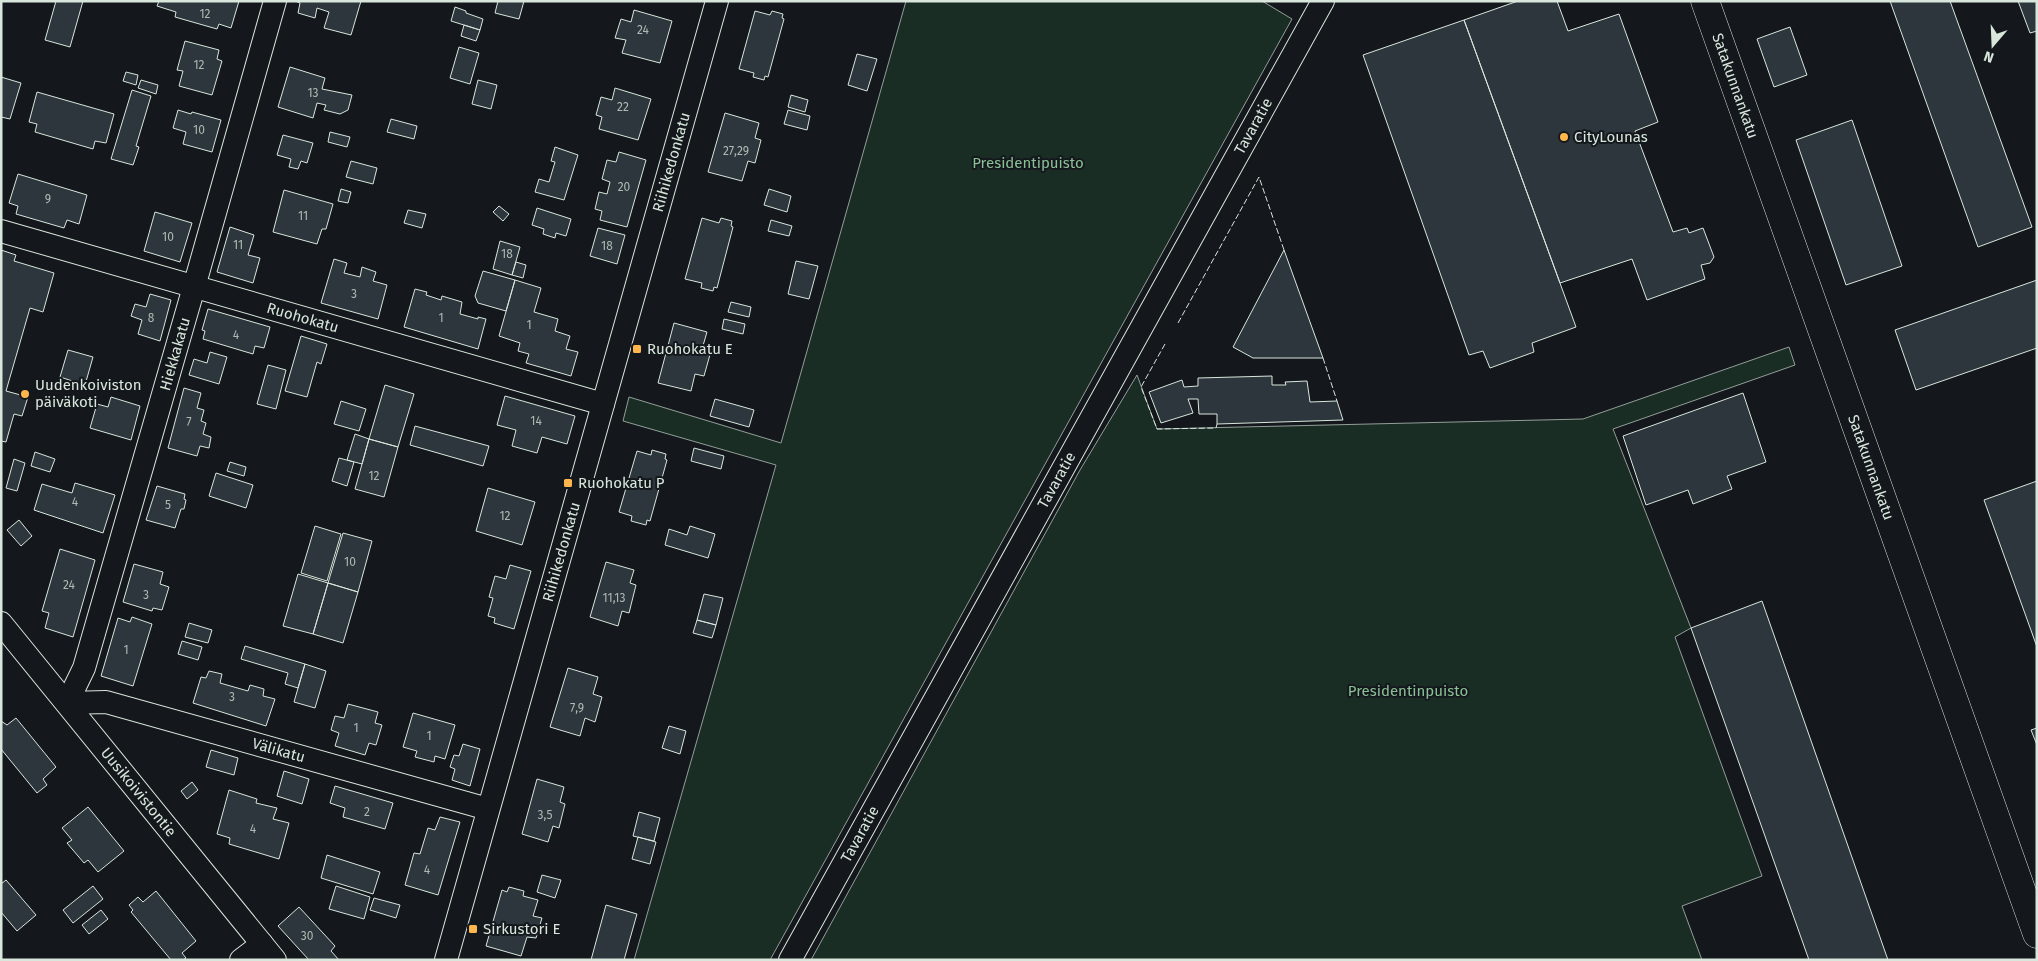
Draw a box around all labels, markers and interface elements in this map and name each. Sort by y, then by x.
house number: 12 [199,7,211,21]
north arrow [1968,20,2018,70]
house number: 24 [637,23,650,37]
street label: Satakunnankatu [1708,31,1762,141]
text: N [1982,47,1996,66]
house number: 12 [193,58,205,72]
house number: 13 [307,86,319,100]
street label: Tavaratie [1231,95,1276,157]
house number: 22 [617,100,629,114]
street label: Riihikedonkatu [649,110,694,214]
house number: 10 [193,123,205,137]
place label: CityLounas [1574,128,1648,146]
marker: CityLounas [1558,131,1570,143]
house number: 27,29 [723,144,749,158]
park label: Presidentipuisto [972,154,1084,172]
house number: 20 [618,180,631,194]
house number: 9 [45,192,51,206]
house number: 11 [298,209,308,223]
house number: 10 [162,230,174,244]
house number: 11 [233,238,243,252]
house number: 18 [601,239,613,253]
house number: 18 [501,247,513,261]
house number: 3 [351,287,357,301]
street label: Ruohokatu [265,299,341,337]
house number: 8 [148,311,155,325]
house number: 1 [438,311,444,325]
street label: Hiekkakatu [156,315,194,393]
house number: 1 [526,318,532,332]
house number: 4 [233,328,240,342]
place label: Ruohokatu E [647,340,733,358]
marker: Ruohokatu E [631,343,643,355]
place label: Uudenkoiviston päiväkoti [35,376,142,411]
marker: Uudenkoiviston päiväkoti [19,388,31,400]
street label: Satakunnankatu [1844,412,1898,522]
house number: 14 [530,414,542,428]
house number: 7 [186,415,192,429]
street label: Tavaratie [1034,449,1080,511]
house number: 12 [368,469,380,483]
place label: Ruohokatu P [578,474,665,492]
marker: Ruohokatu P [562,477,574,489]
house number: 4 [72,495,79,509]
house number: 5 [165,498,171,512]
street label: Riihikedonkatu [539,500,584,604]
house number: 12 [499,509,511,523]
house number: 10 [344,555,356,569]
house number: 24 [63,578,76,592]
house number: 3 [143,588,149,602]
house number: 11,13 [602,591,626,605]
house number: 1 [123,643,129,657]
park label: Presidentinpuisto [1348,682,1468,700]
house number: 3 [229,690,235,704]
house number: 7,9 [570,701,584,715]
house number: 1 [353,721,359,735]
house number: 1 [426,729,432,743]
street label: Välikatu [250,734,307,766]
street label: Uusikoivistontie [97,744,180,840]
street label: Tavaratie [837,803,883,865]
house number: 2 [364,805,370,819]
house number: 3,5 [537,808,553,822]
house number: 4 [250,822,257,836]
house number: 4 [424,863,431,877]
place label: Sirkustori E [483,920,560,938]
marker: Sirkustori E [467,923,479,935]
house number: 30 [301,929,314,943]

